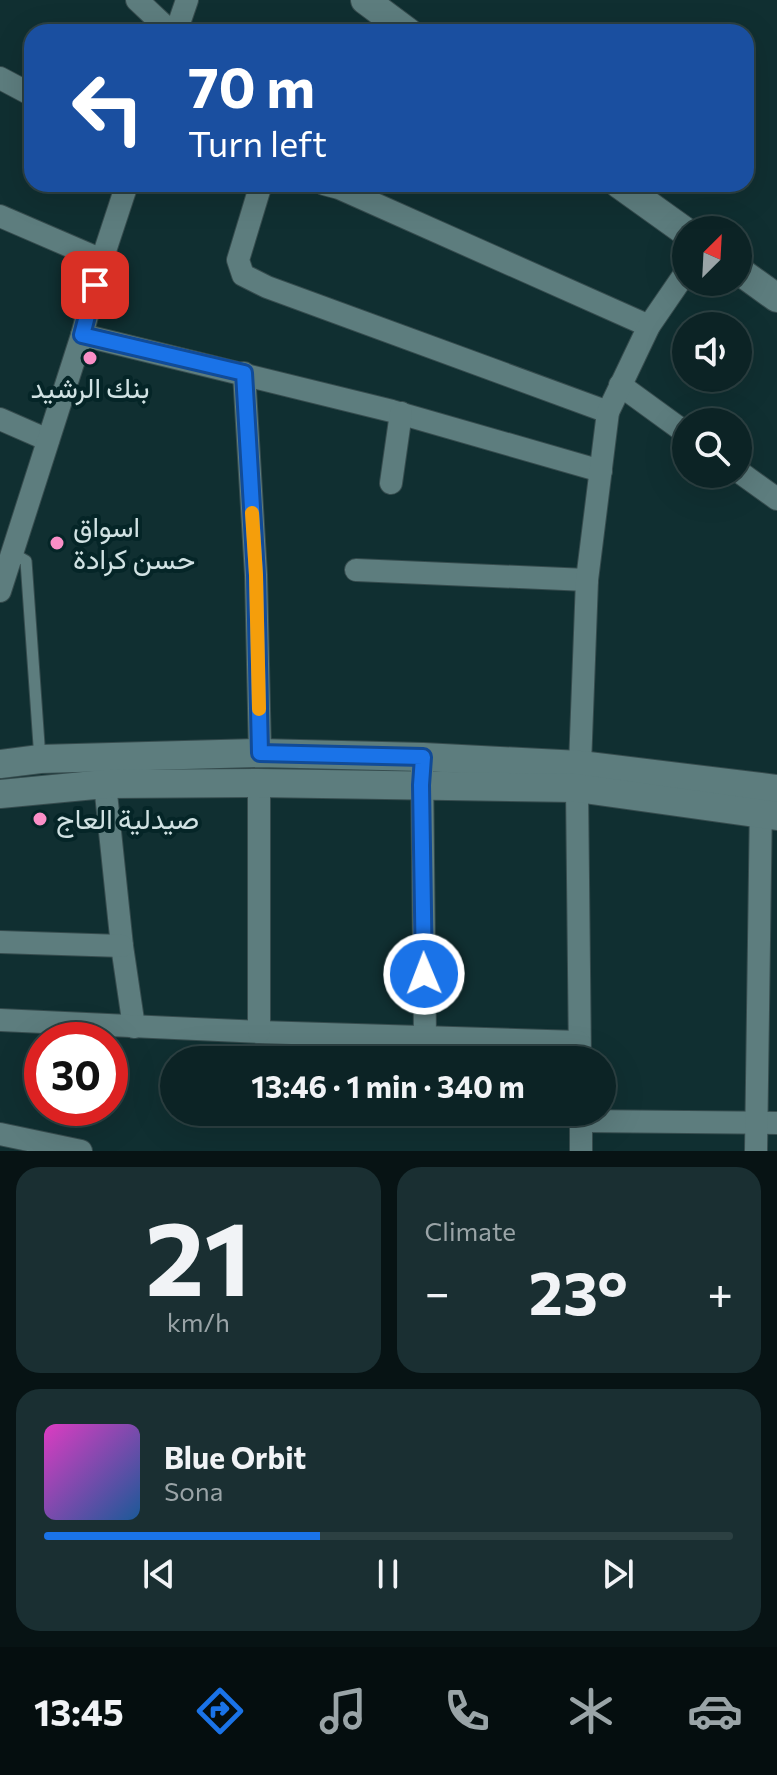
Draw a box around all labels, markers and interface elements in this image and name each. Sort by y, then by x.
text: 70 m [188,51,315,120]
icon: left [56,56,160,160]
text: Turn left [188,120,327,164]
north arrow [672,216,752,296]
map controls [672,216,752,488]
pin [61,251,129,319]
icon: arrive [73,263,117,307]
button: sound [672,312,752,392]
marker: بنك الرشيد [81,349,99,367]
place label: بنك الرشيد [31,370,149,406]
button: search [672,408,752,488]
place label: اسواق حسن كرادة [73,509,195,577]
marker: اسواق حسن كرادة [48,534,66,552]
place label: صيدلية العاج [56,801,199,838]
marker: صيدلية العاج [31,810,49,828]
position arrow [382,932,466,1016]
speed limit sign: 30 [24,1022,128,1126]
text: 13:46 · 1 min · 340 m [251,1067,525,1104]
text: 21 [145,1190,251,1317]
text: Climate [425,1215,516,1246]
text: 23° [529,1254,628,1327]
text: − [425,1264,450,1318]
text: + [707,1264,733,1318]
text: km/h [167,1306,230,1337]
text: Blue Orbit [164,1438,306,1475]
text: Sona [164,1475,223,1506]
icon: previous [137,1552,181,1596]
icon: pause [366,1552,410,1596]
icon: next [596,1552,640,1596]
icon: directions [192,1683,248,1739]
icon: music [315,1683,371,1739]
icon: phone [439,1683,495,1739]
icon: climate [563,1683,619,1739]
icon: car [687,1683,743,1739]
text: 13:45 [34,1689,124,1733]

